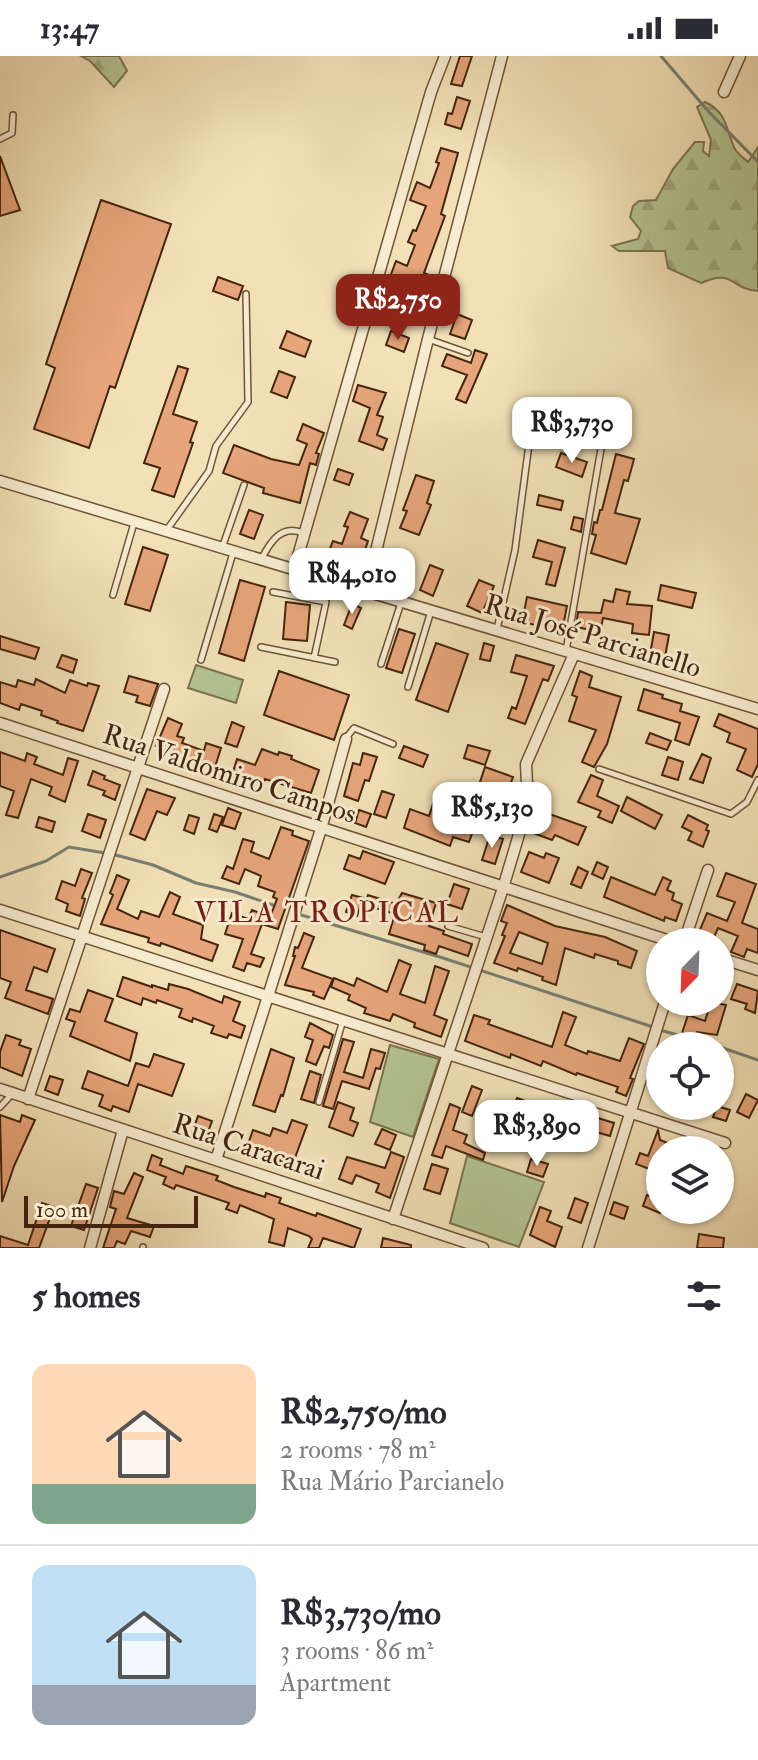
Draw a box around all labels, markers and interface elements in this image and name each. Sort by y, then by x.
text: 13:47 [40,10,99,47]
pin: R$2,750 [324,274,472,342]
text: R$2,750 [354,284,442,316]
pin: R$3,730 [498,397,646,465]
text: R$3,730 [530,407,614,439]
pin: R$4,010 [278,548,426,616]
text: R$4,010 [307,558,397,590]
street label: Rua José Parcianello [480,587,705,686]
street label: Rua Valdomiro Campos [98,717,361,832]
pin: R$5,130 [418,782,566,850]
text: R$5,130 [450,792,534,824]
district label: VILA TROPICAL [194,894,460,931]
north arrow [646,928,734,1016]
map controls [646,928,734,1224]
button: locate [646,1032,734,1120]
pin: R$3,890 [463,1100,611,1168]
street label: Rua Caracarai [168,1106,329,1188]
text: R$3,890 [493,1110,581,1142]
button: layers [646,1136,734,1224]
scale bar [24,1192,198,1228]
text: 100 m [36,1196,88,1224]
icon: filters [682,1274,726,1318]
text: 5 homes [32,1275,140,1318]
text: R$2,750/mo [280,1391,447,1434]
icon: home [96,1396,192,1492]
text: 2 rooms · 78 m² [280,1434,436,1466]
text: Rua Mário Parcianelo [280,1466,504,1498]
text: R$3,730/mo [280,1592,441,1635]
icon: home [96,1597,192,1693]
text: 3 rooms · 86 m² [280,1635,434,1667]
text: Apartment [280,1667,391,1699]

